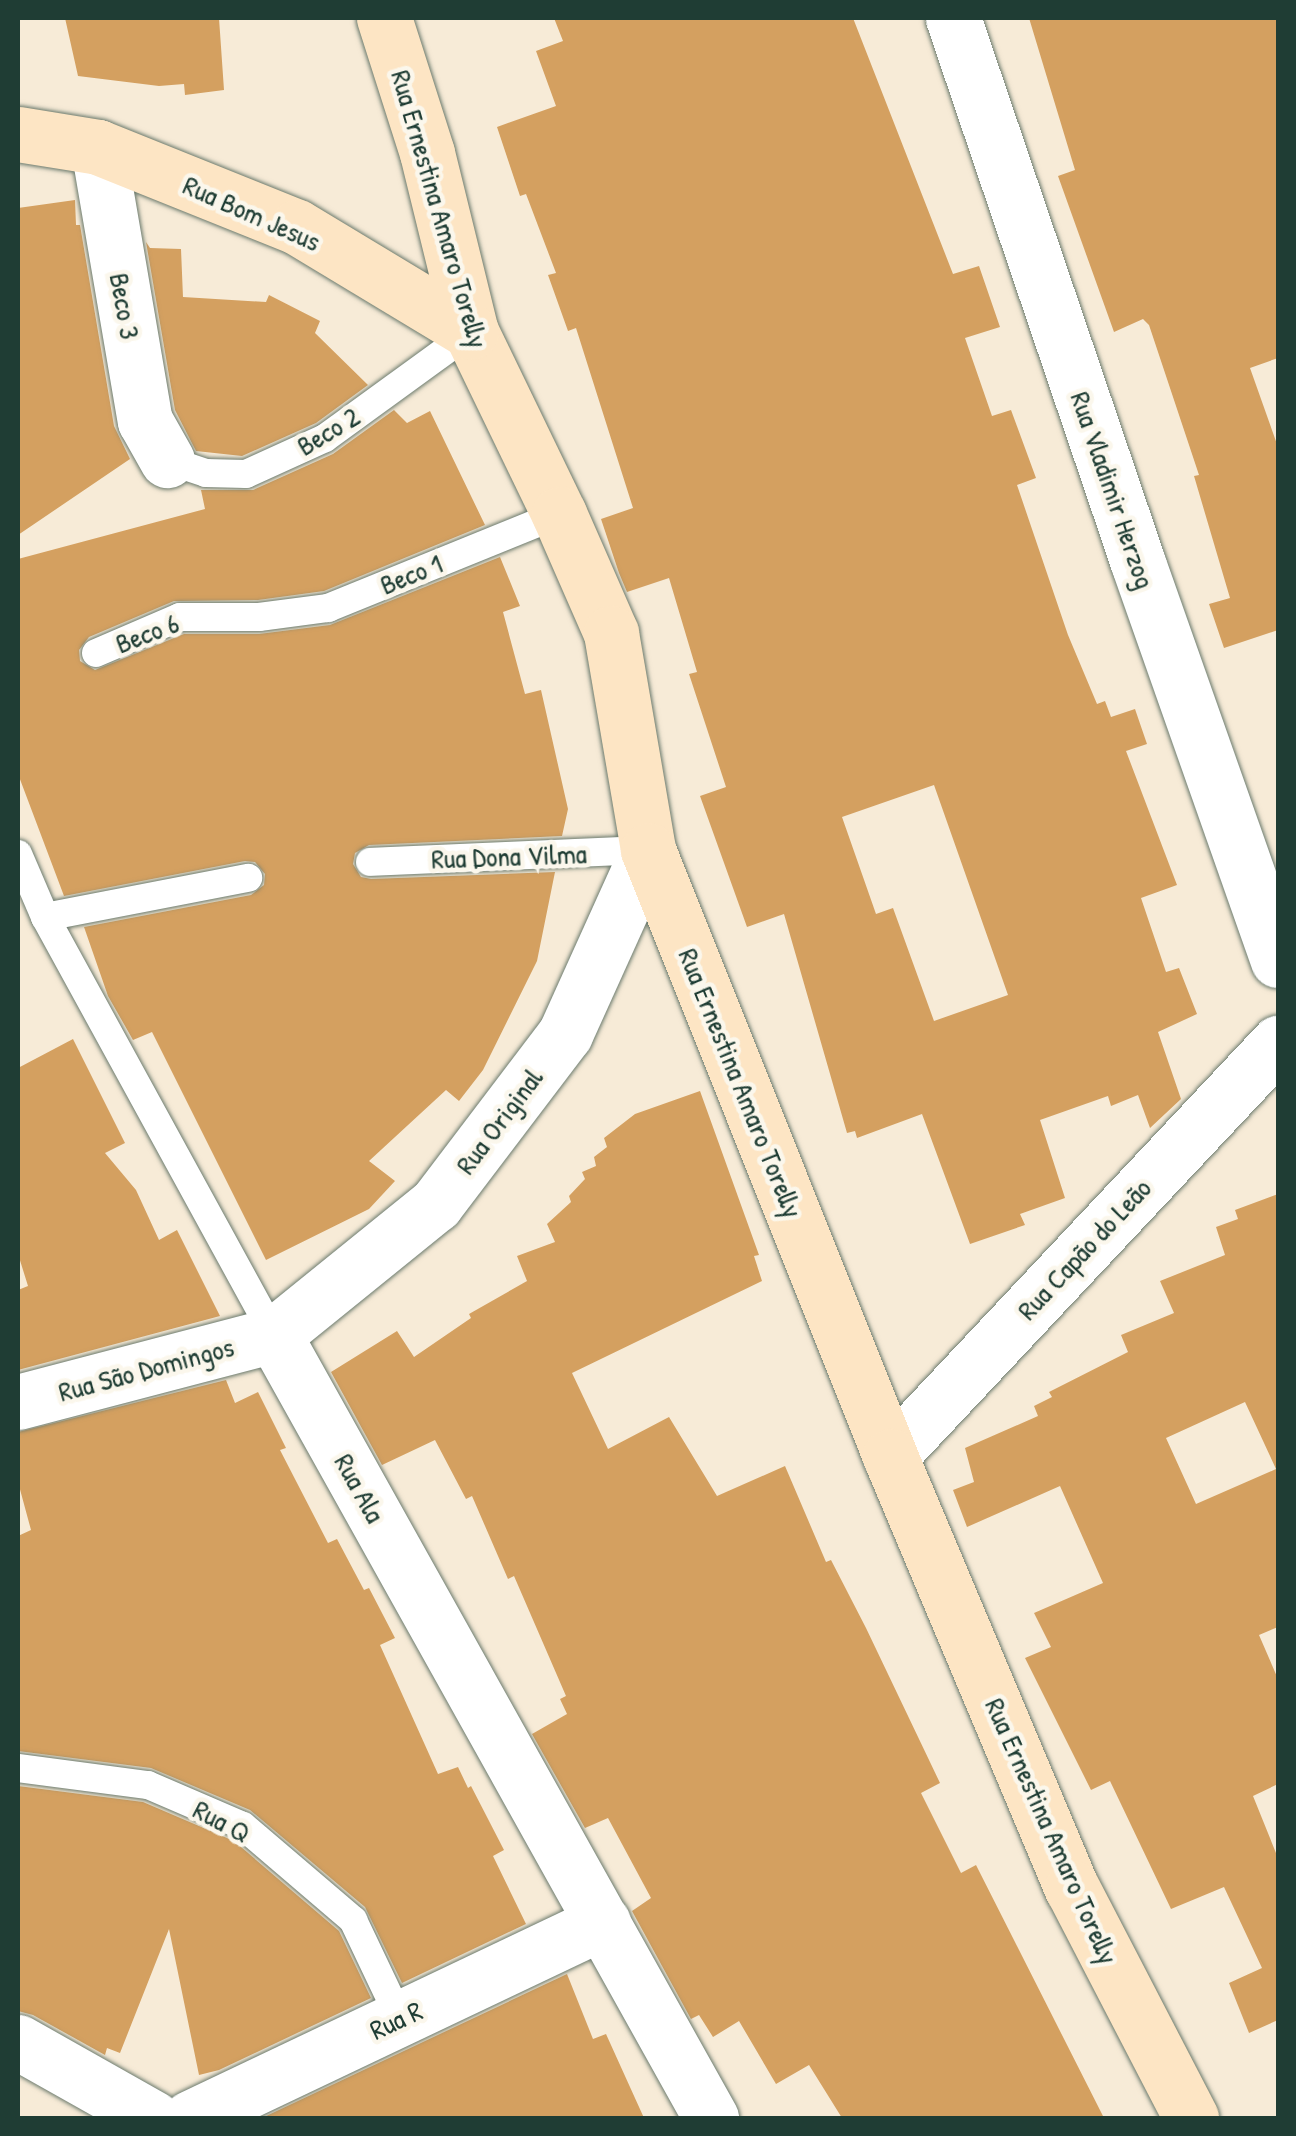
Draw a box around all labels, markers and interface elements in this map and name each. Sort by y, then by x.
street label: Rua Ernestina Amaro Torelly [384,66,496,352]
street label: Rua Bom Jesus [178,168,326,258]
street label: Beco 3 [103,270,147,342]
street label: Rua Vladimir Herzog [1064,387,1162,593]
street label: Beco 2 [291,399,365,463]
street label: Beco 1 [375,546,447,602]
street label: Beco 6 [111,606,183,660]
street label: Rua Dona Vilma [431,836,587,876]
street label: Rua Ernestina Amaro Torelly [672,943,810,1223]
street label: Rua Original [448,1061,550,1181]
street label: Rua Capão do Leão [1010,1171,1158,1327]
street label: Rua São Domingos [55,1329,237,1409]
street label: Rua Ala [328,1448,392,1528]
street label: Rua Ernestina Amaro Torelly [978,1693,1126,1969]
street label: Rua Q [188,1792,256,1850]
street label: Rua R [364,1993,428,2047]

